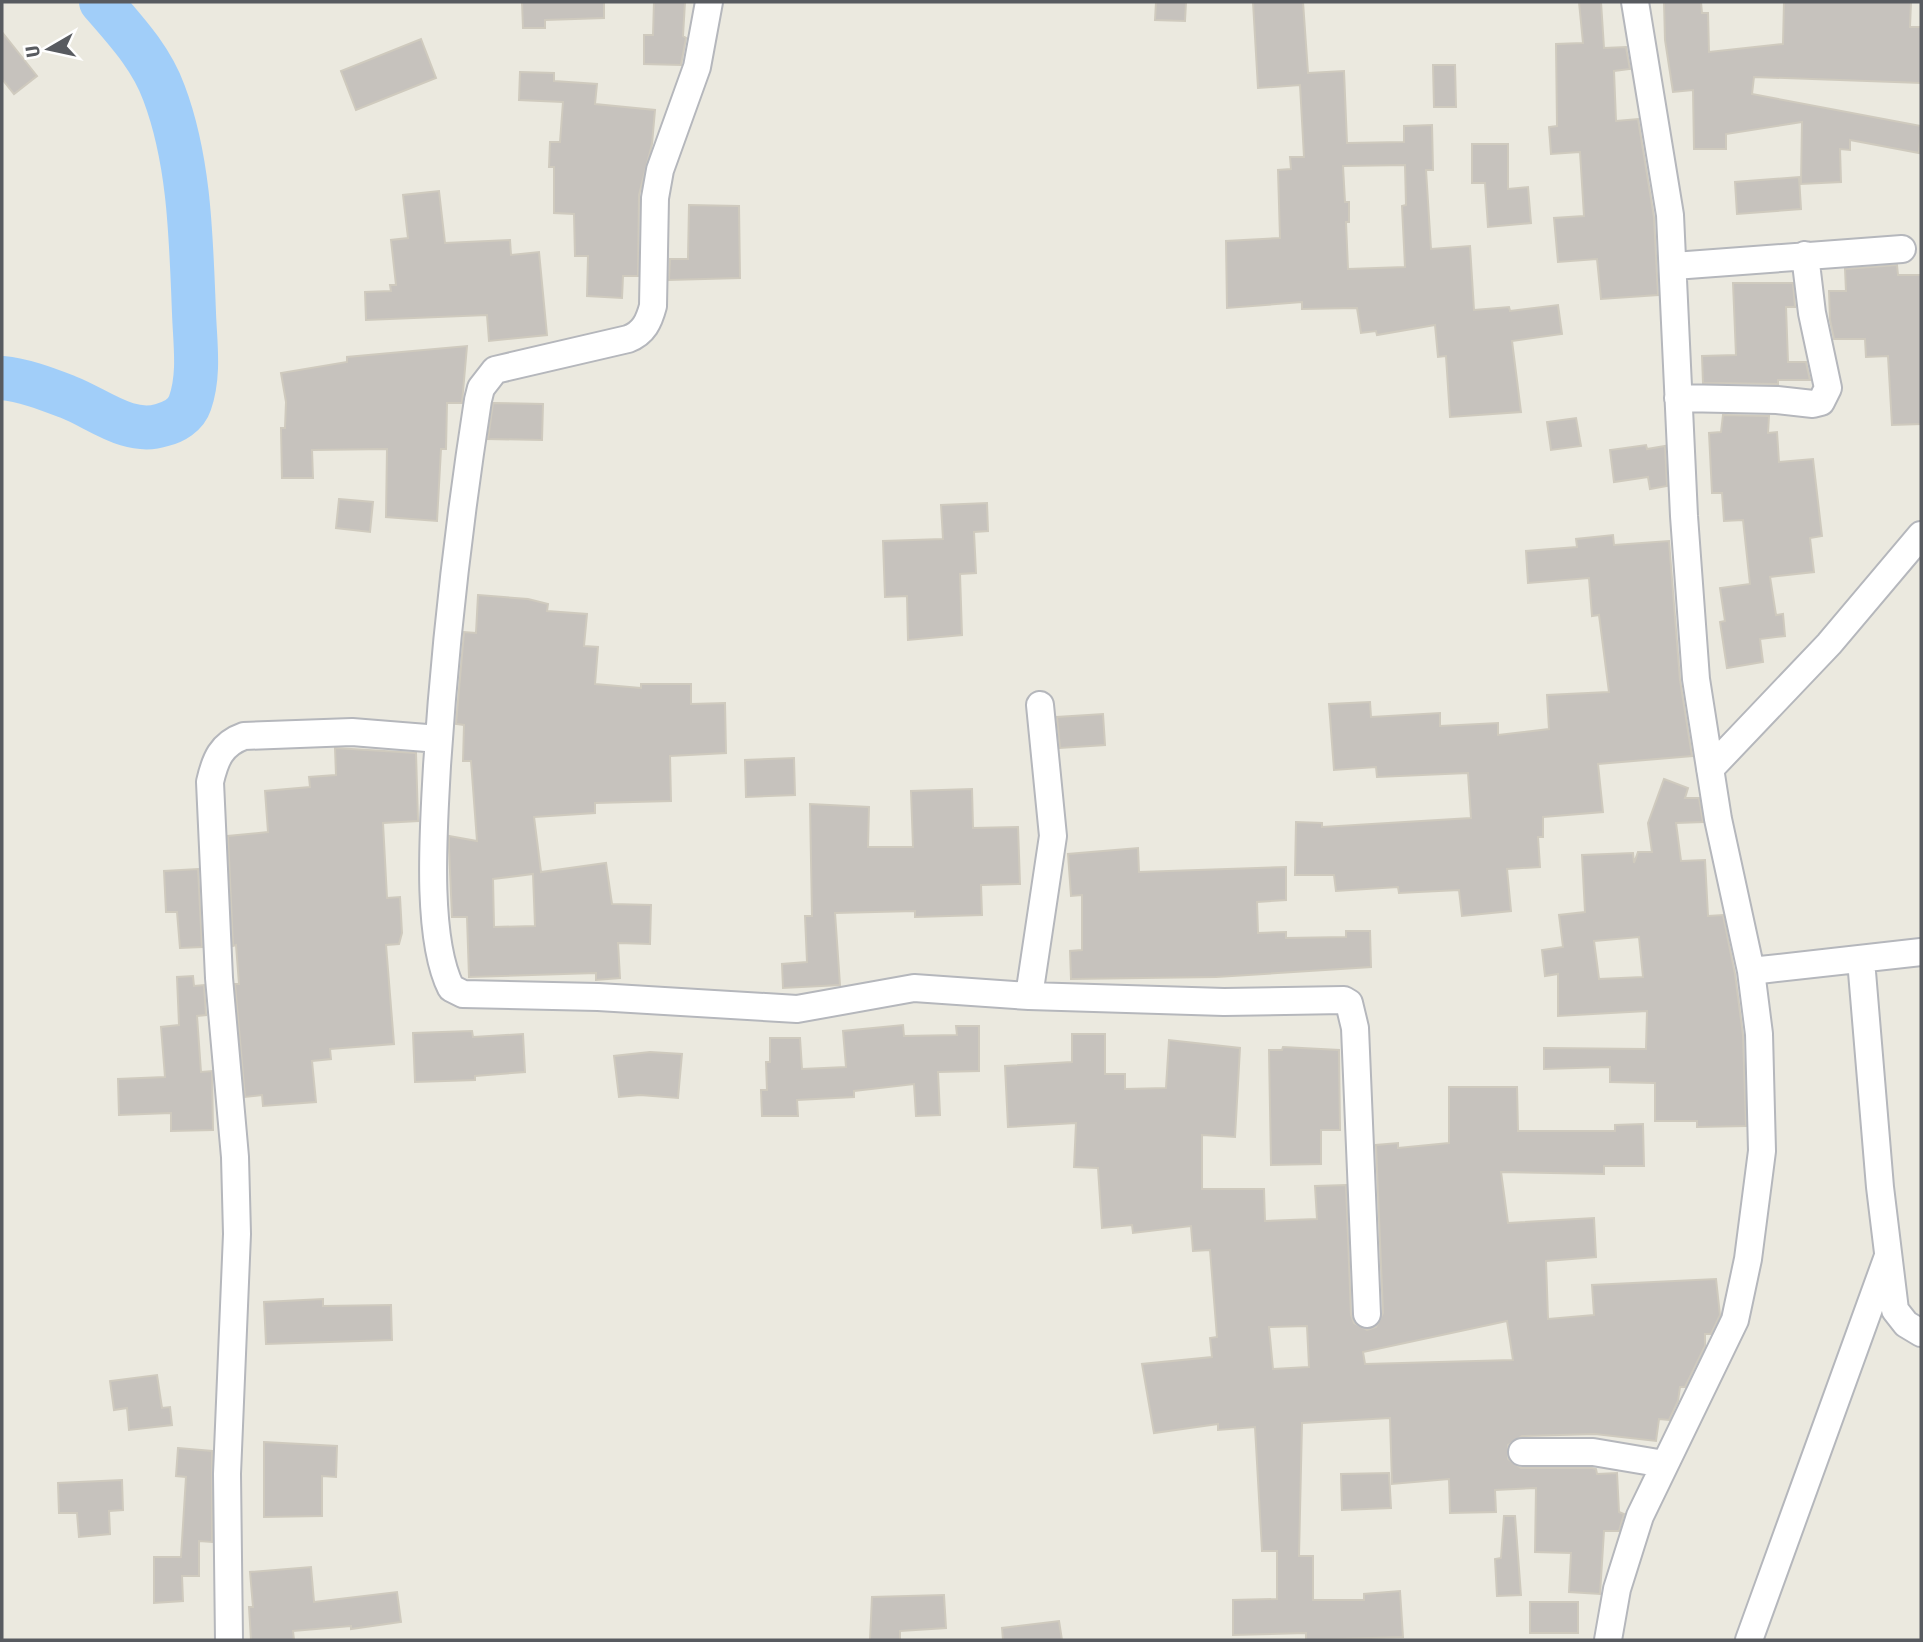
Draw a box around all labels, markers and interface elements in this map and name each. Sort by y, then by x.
north arrow [14,14,84,84]
text: U [20,44,45,59]

